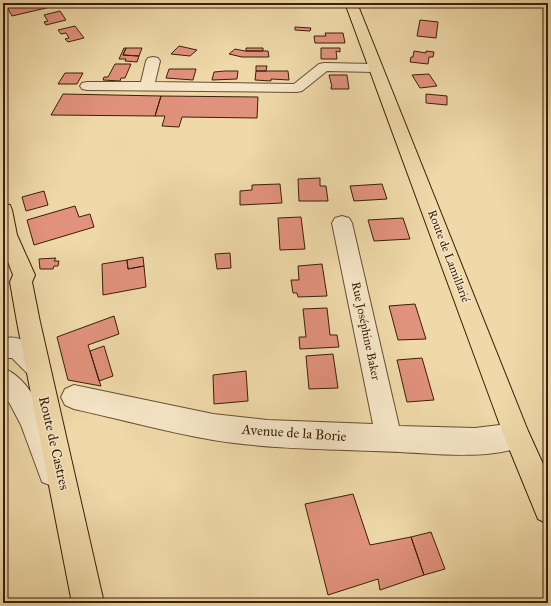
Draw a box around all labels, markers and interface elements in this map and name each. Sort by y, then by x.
street label: Route de Lamillarié [425,208,473,304]
street label: Rue Joséphine Baker [348,280,383,382]
street label: Route de Castres [35,394,73,492]
street label: Avenue de la Borie [240,421,347,445]

